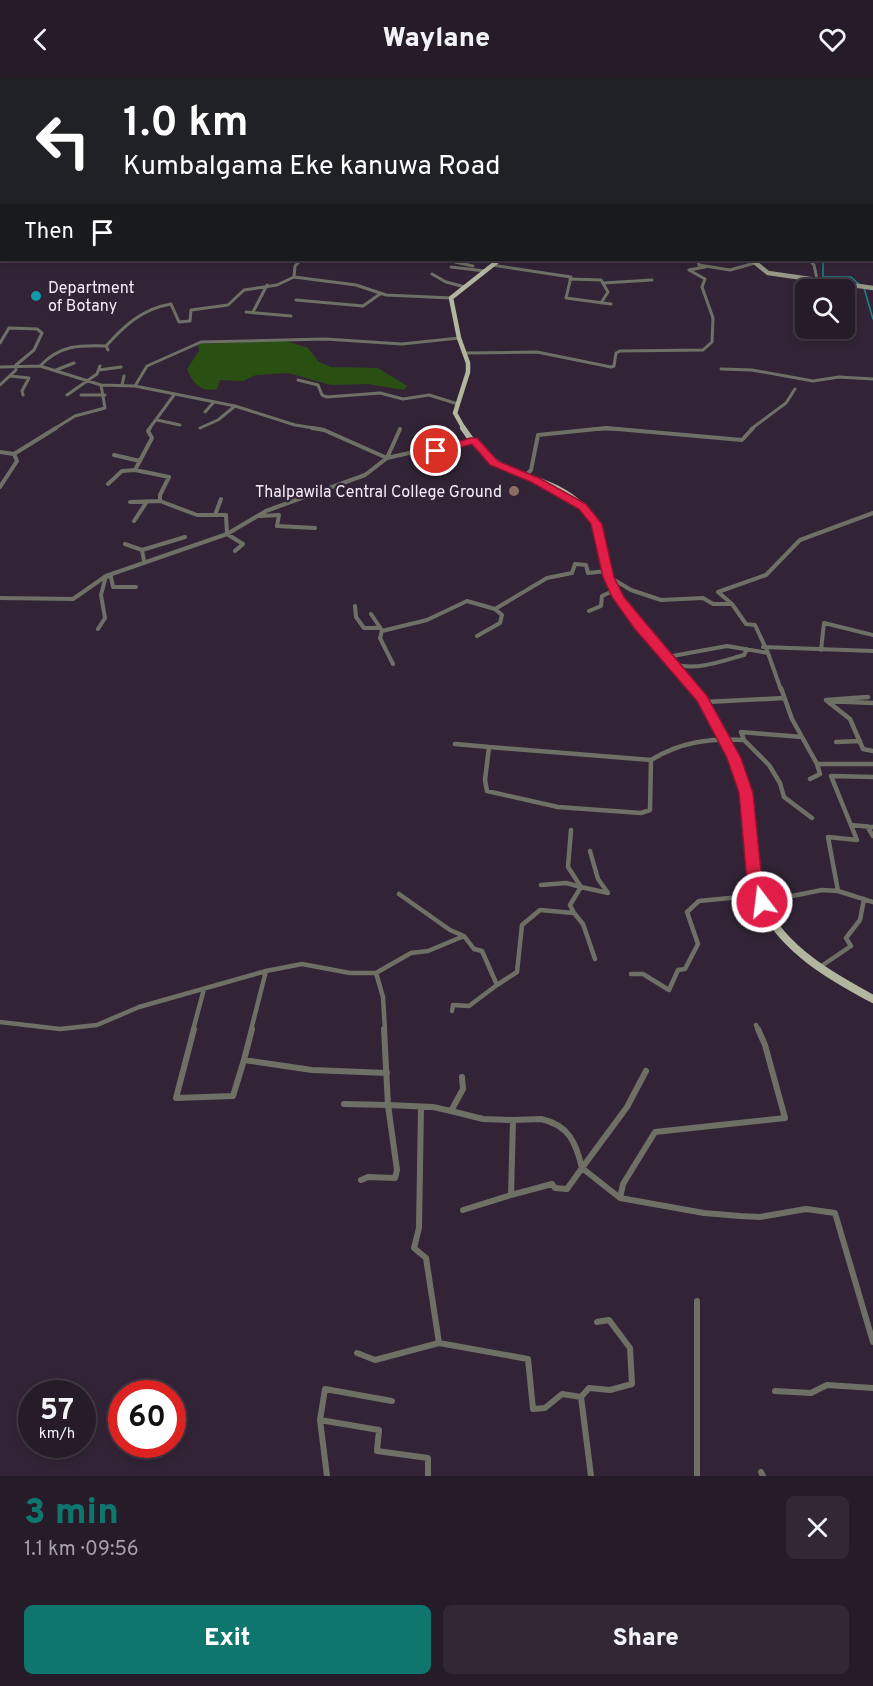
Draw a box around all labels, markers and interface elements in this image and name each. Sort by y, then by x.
text: Waylane [383,22,490,56]
icon: back [24,23,57,56]
icon: heart [816,23,849,56]
text: 1.0 km [123,98,249,151]
icon: left [24,102,102,180]
text: Kumbalgama Eke kanuwa Road [123,150,501,184]
icon: arrive [86,216,119,249]
text: Then [24,219,74,246]
place label: Department of Botany [48,279,135,317]
map controls [795,279,855,339]
button: search [795,279,855,339]
marker: Department of Botany [29,289,43,303]
pin [410,425,461,476]
icon: arrive [419,434,452,467]
place label: Thalpawila Central College Ground [255,483,502,503]
marker: Thalpawila Central College Ground [507,484,521,498]
position arrow [730,870,794,934]
speed limit sign: 60 [108,1380,186,1458]
text: 57 [40,1393,74,1430]
text: km/h [39,1425,75,1444]
text: 3 min [24,1491,119,1537]
button: close [786,1496,849,1559]
text: 1.1 km · 09:56 [24,1537,139,1563]
button: Exit [24,1605,431,1674]
button: Share [443,1605,849,1674]

